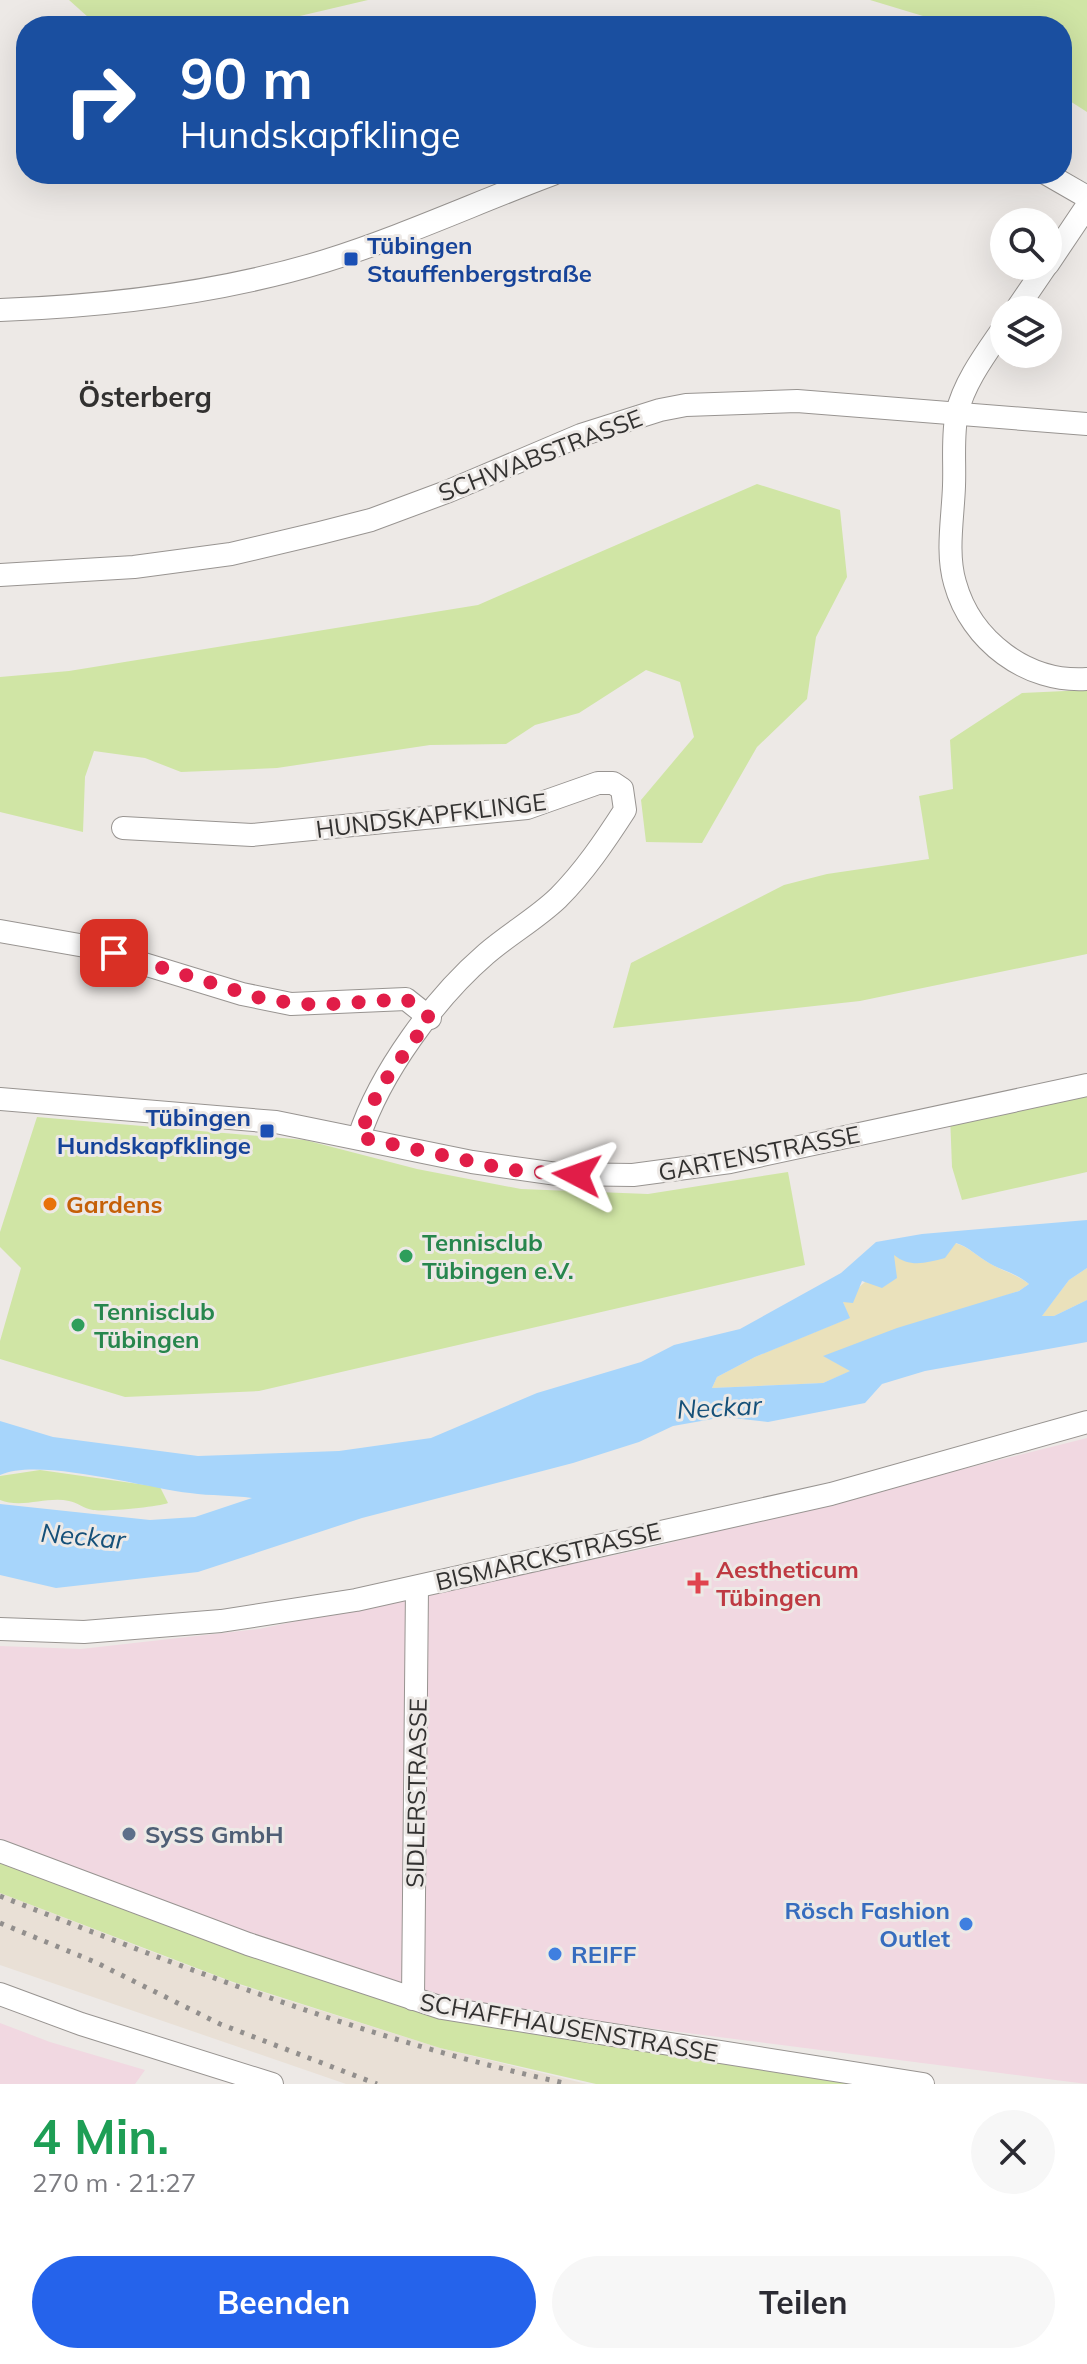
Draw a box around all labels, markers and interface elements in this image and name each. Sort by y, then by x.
text: 90 m [180,43,313,113]
icon: right [48,48,152,152]
text: Hundskapfklinge [180,112,461,157]
map controls [990,208,1062,368]
button: search [990,208,1062,280]
place label: Tübingen Stauffenbergstraße [367,230,592,288]
marker: Tübingen Stauffenbergstraße [342,250,360,268]
button: layers [990,296,1062,368]
district label: Österberg [78,379,212,414]
street label: SCHWABSTRASSE [434,402,646,508]
street label: HUNDSKAPFKLINGE [314,786,548,844]
pin [80,919,148,987]
icon: arrive [92,931,136,975]
place label: Tübingen Hundskapfklinge [57,1102,251,1160]
street label: GARTENSTRASSE [656,1119,862,1187]
marker: Tübingen Hundskapfklinge [258,1122,276,1140]
position arrow [535,1133,619,1217]
place label: Gardens [66,1189,162,1219]
marker: Gardens [41,1195,59,1213]
place label: Tennisclub Tübingen e.V. [422,1227,574,1285]
marker: Tennisclub Tübingen e.V. [397,1247,415,1265]
place label: Tennisclub Tübingen [94,1296,215,1354]
marker: Tennisclub Tübingen [69,1316,87,1334]
water label: Neckar [676,1388,764,1426]
water label: Neckar [39,1516,128,1556]
street label: BISMARCKSTRASSE [433,1516,663,1596]
place label: Aestheticum Tübingen [716,1554,859,1612]
marker: Aestheticum Tübingen [687,1572,709,1594]
street label: SIDLERSTRASSE [399,1698,433,1888]
place label: SySS GmbH [145,1819,284,1849]
marker: SySS GmbH [120,1825,138,1843]
place label: Rösch Fashion Outlet [785,1895,950,1953]
marker: Rösch Fashion Outlet [957,1915,975,1933]
place label: REIFF [571,1939,637,1969]
marker: REIFF [546,1945,564,1963]
street label: SCHAFFHAUSENSTRASSE [418,1986,720,2068]
text: 4 Min. [32,2106,169,2166]
button: close [971,2110,1055,2194]
text: 270 m · 21:27 [32,2166,196,2199]
button: Beenden [32,2256,536,2348]
button: Teilen [552,2256,1055,2348]

